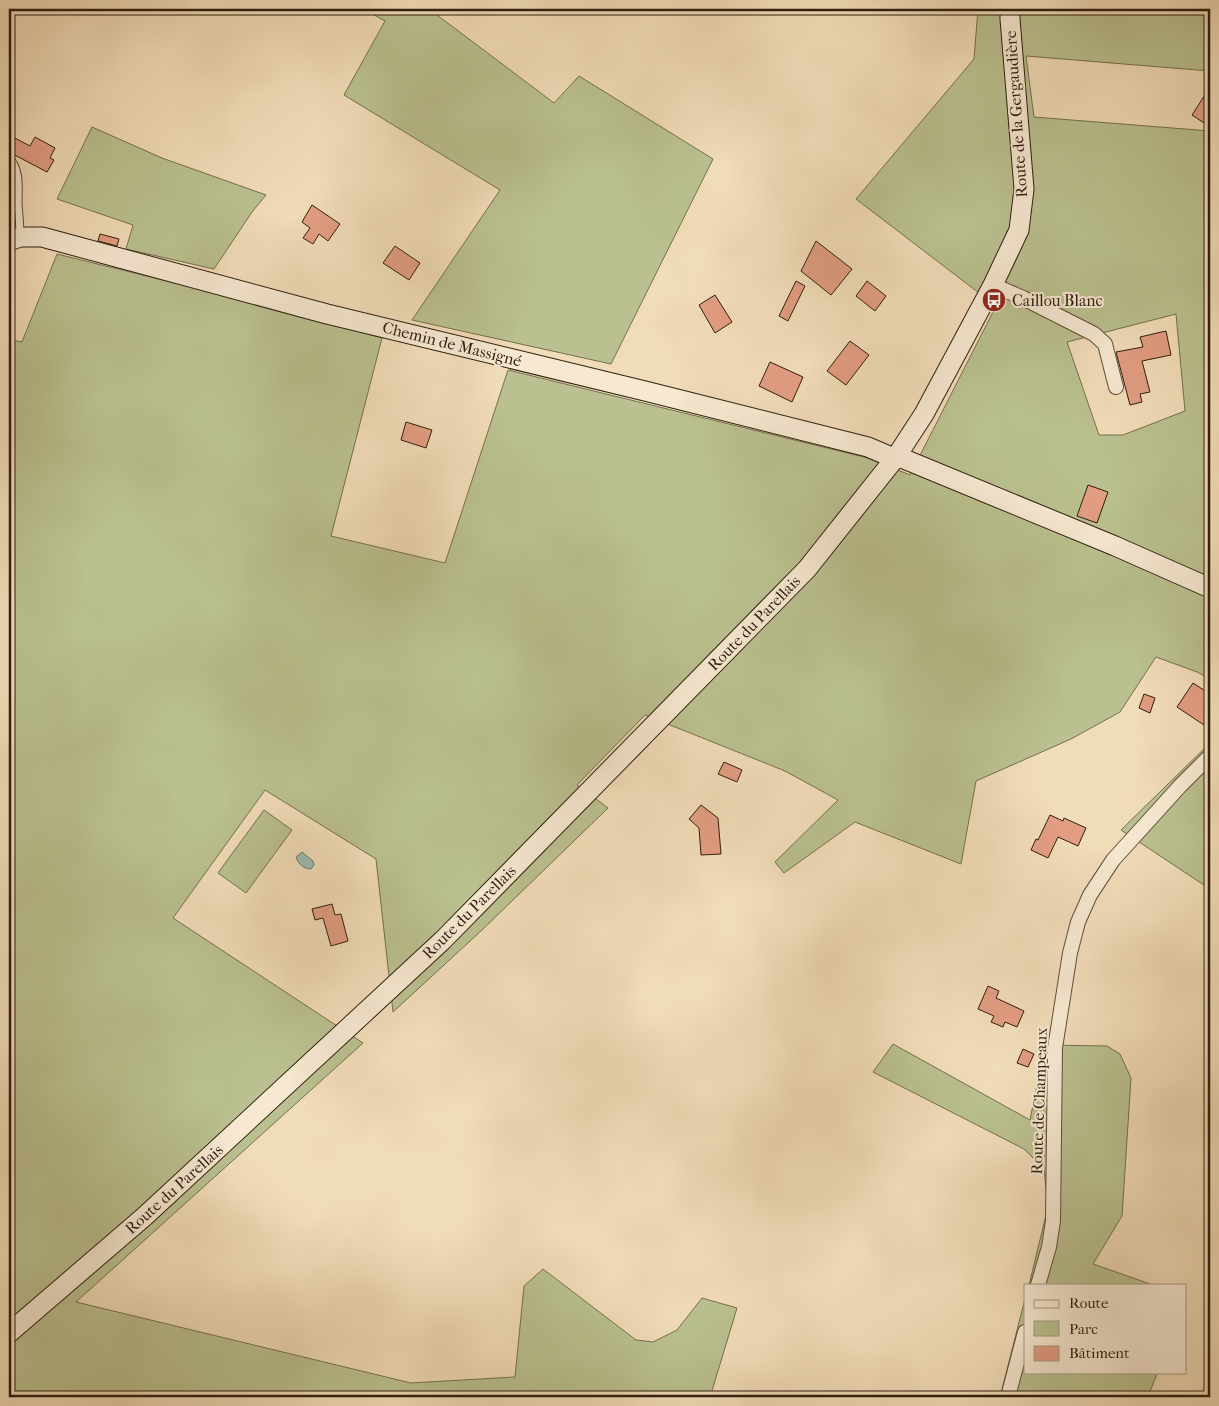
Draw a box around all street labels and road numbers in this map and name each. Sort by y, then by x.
street label: Route de la Gergaudière [1001,30,1031,198]
street label: Chemin de Massigné [380,318,524,370]
street label: Route du Parellais [704,571,804,675]
street label: Route du Parellais [418,861,520,963]
street label: Route de Champeaux [1027,1026,1051,1175]
street label: Route du Parellais [121,1140,227,1238]

